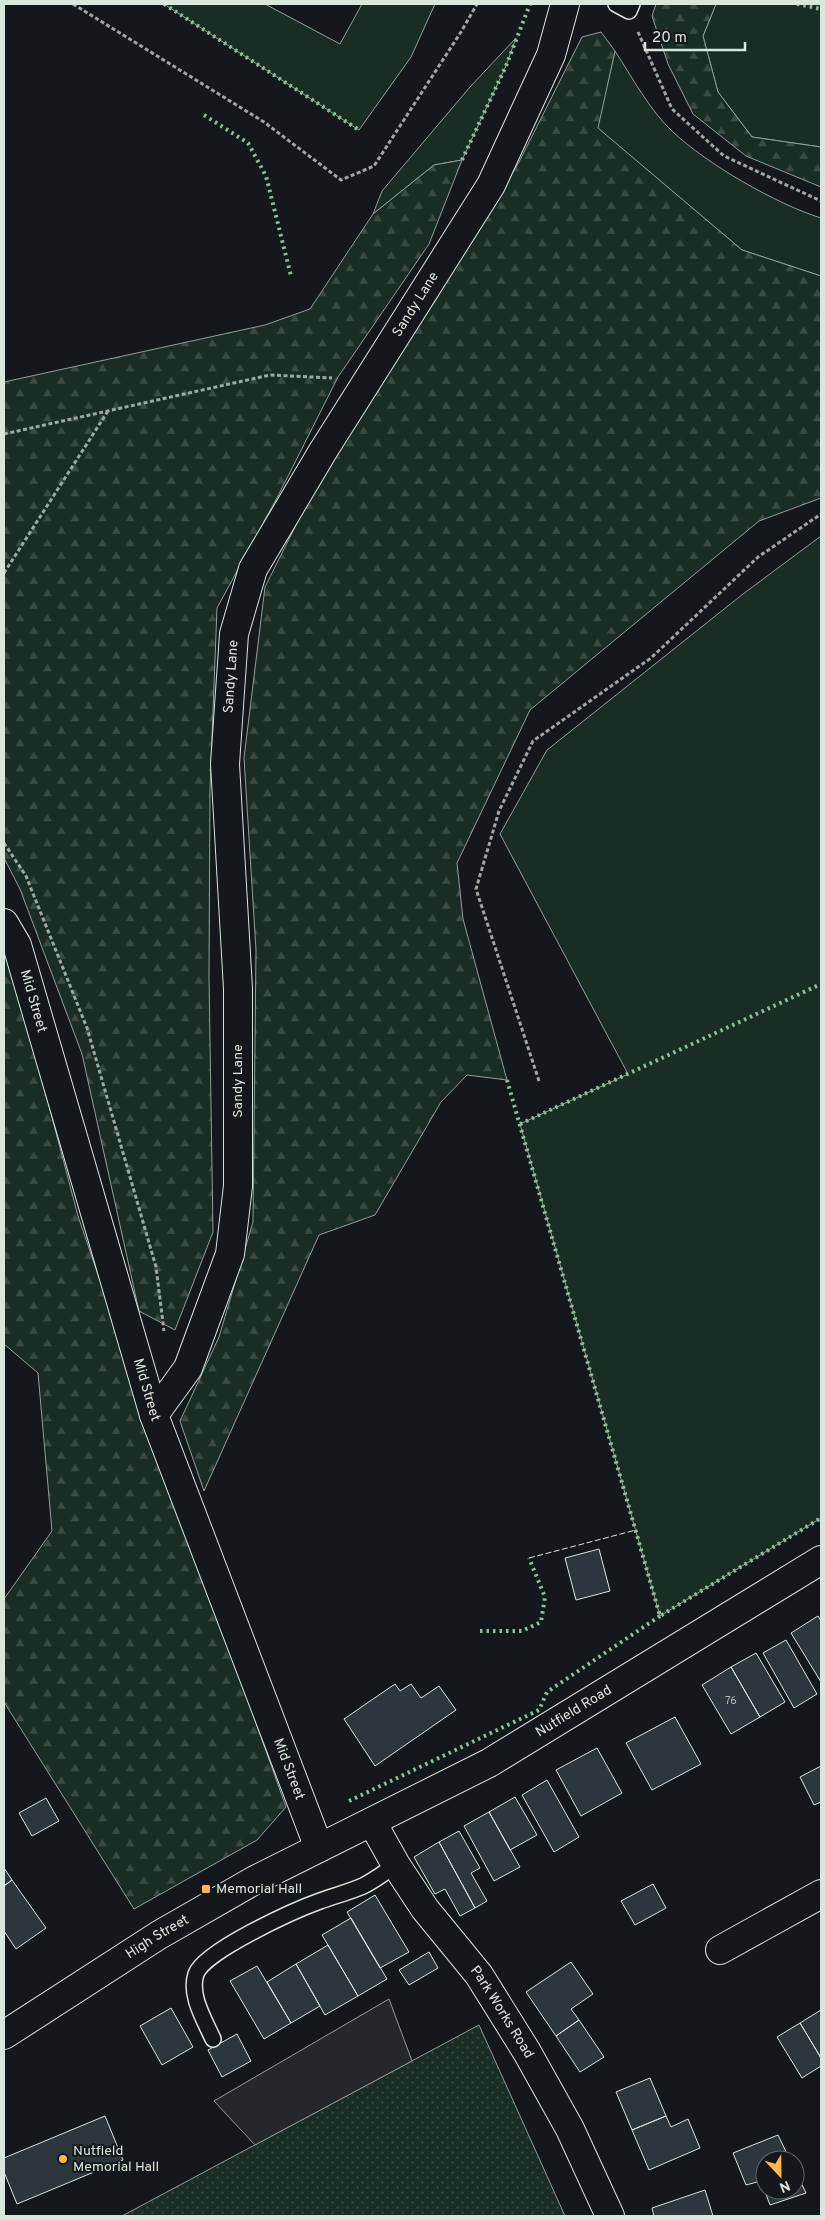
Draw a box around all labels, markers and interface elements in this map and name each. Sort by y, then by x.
scale bar [645,20,745,52]
text: 20 m [652,29,687,48]
street label: Sandy Lane [389,269,442,340]
street label: Sandy Lane [220,639,242,714]
street label: Mid Street [16,968,51,1034]
street label: Sandy Lane [230,1044,247,1118]
street label: Mid Street [129,1357,164,1424]
street label: Nutfield Road [533,1682,615,1741]
house number: 76 [725,1694,737,1708]
street label: Mid Street [269,1736,308,1802]
place label: Memorial Hall [216,1881,302,1898]
marker: Memorial Hall [200,1883,212,1895]
street label: High Street [122,1911,192,1963]
street label: Park Works Road [467,1962,537,2061]
place label: Nutfield Memorial Hall [73,2143,159,2176]
north arrow [755,2150,805,2200]
marker: Nutfield Memorial Hall [57,2153,69,2165]
text: N [776,2176,792,2195]

